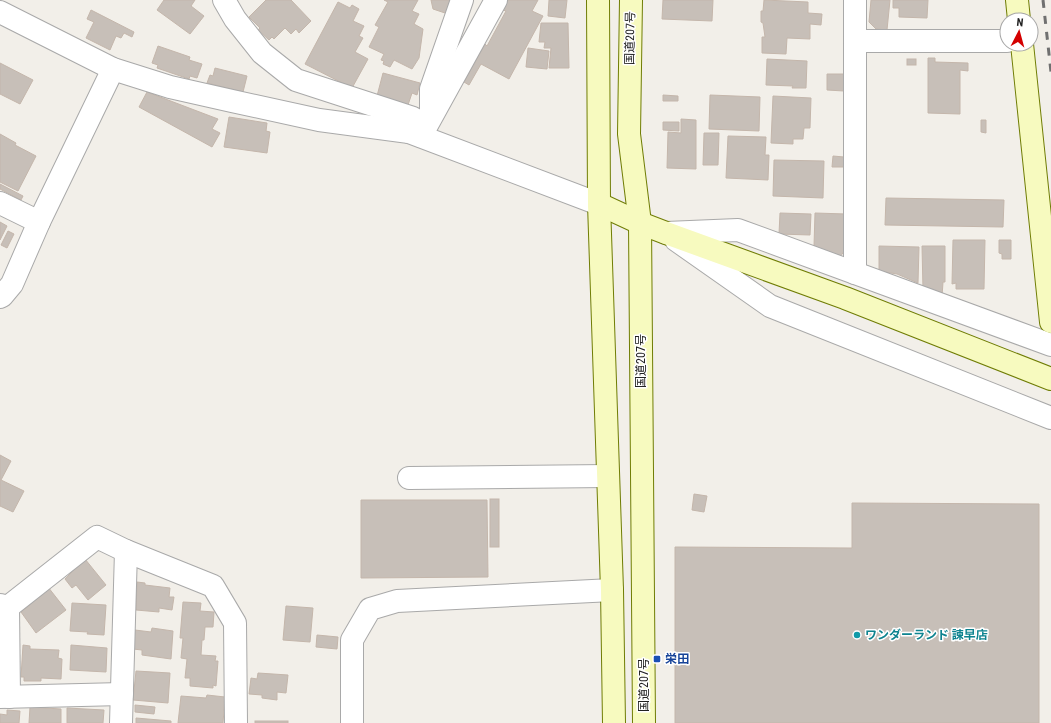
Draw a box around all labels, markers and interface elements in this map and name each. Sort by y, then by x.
street label: 国道207号 [623,11,637,65]
north arrow [999,12,1039,52]
text: N [1016,16,1024,29]
street label: 国道207号 [634,334,648,388]
place label: ワンダーランド 諫早店 [865,628,988,642]
marker: ワンダーランド 諫早店 [852,630,862,640]
place label: 栄田 [665,652,689,666]
marker: 栄田 [652,654,662,664]
street label: 国道207号 [637,658,651,712]

